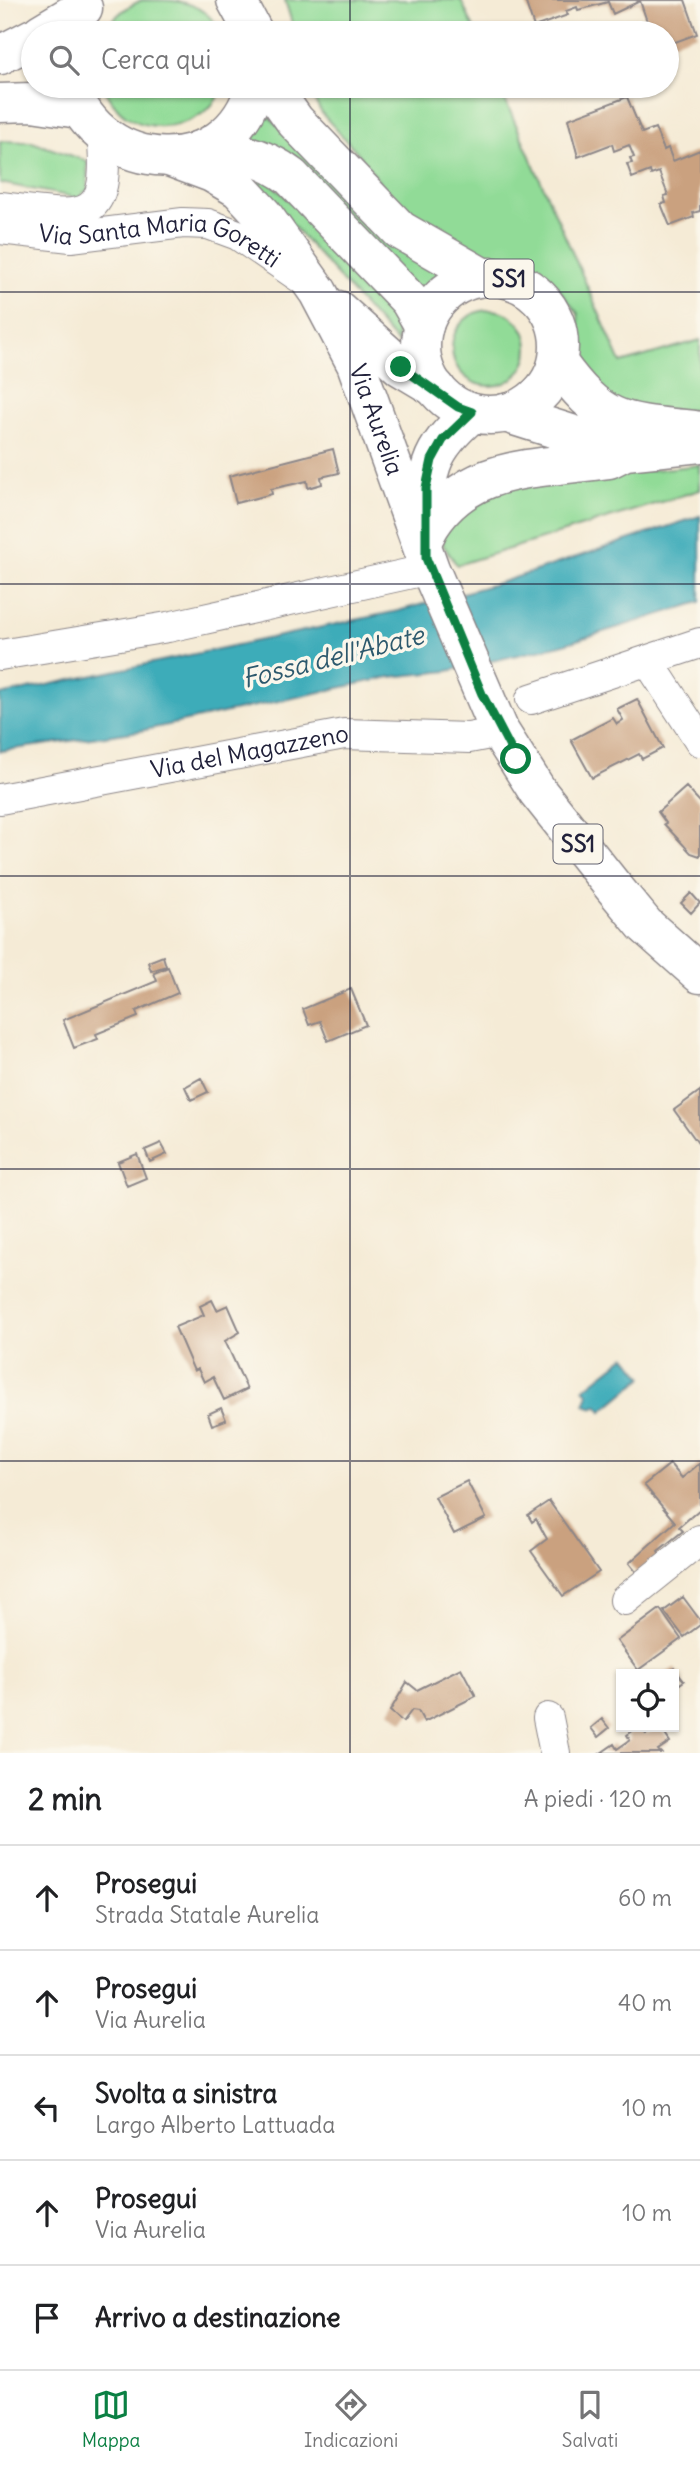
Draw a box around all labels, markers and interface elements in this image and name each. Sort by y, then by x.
search box [21,21,679,98]
icon: search [45,41,83,79]
text: Cerca qui [101,43,211,76]
street label: Via Santa Maria Goretti [37,207,287,274]
road number: SS1 [484,260,534,298]
route end [385,351,416,382]
street label: Via Aurelia [343,360,411,479]
water label: Fossa dell'Abate [239,618,429,695]
street label: Via del Magazzeno [148,717,351,784]
route start [500,743,531,774]
road number: SS1 [554,824,602,864]
map controls [616,1669,679,1732]
button: locate [616,1669,679,1732]
text: 2 min [28,1780,102,1818]
text: A piedi · 120 m [524,1784,672,1813]
text: Prosegui [95,1867,197,1900]
icon: ahead [28,1879,66,1917]
text: 60 m [618,1883,672,1912]
text: Strada Statale Aurelia [95,1900,319,1929]
text: Prosegui [95,1972,197,2005]
icon: ahead [28,1984,66,2022]
text: 40 m [618,1988,672,2017]
text: Via Aurelia [95,2005,206,2034]
text: Svolta a sinistra [95,2077,277,2110]
icon: left [28,2089,66,2127]
text: 10 m [622,2093,672,2122]
text: Largo Alberto Lattuada [95,2110,335,2139]
text: Prosegui [95,2182,197,2215]
icon: ahead [28,2194,66,2232]
text: 10 m [622,2198,672,2227]
text: Via Aurelia [95,2215,206,2244]
icon: arrive [28,2299,66,2337]
text: Arrivo a destinazione [95,2301,341,2334]
tab: Mappa [82,2386,140,2452]
tab: Indicazioni [304,2386,398,2452]
tab: Salvati [562,2386,618,2452]

